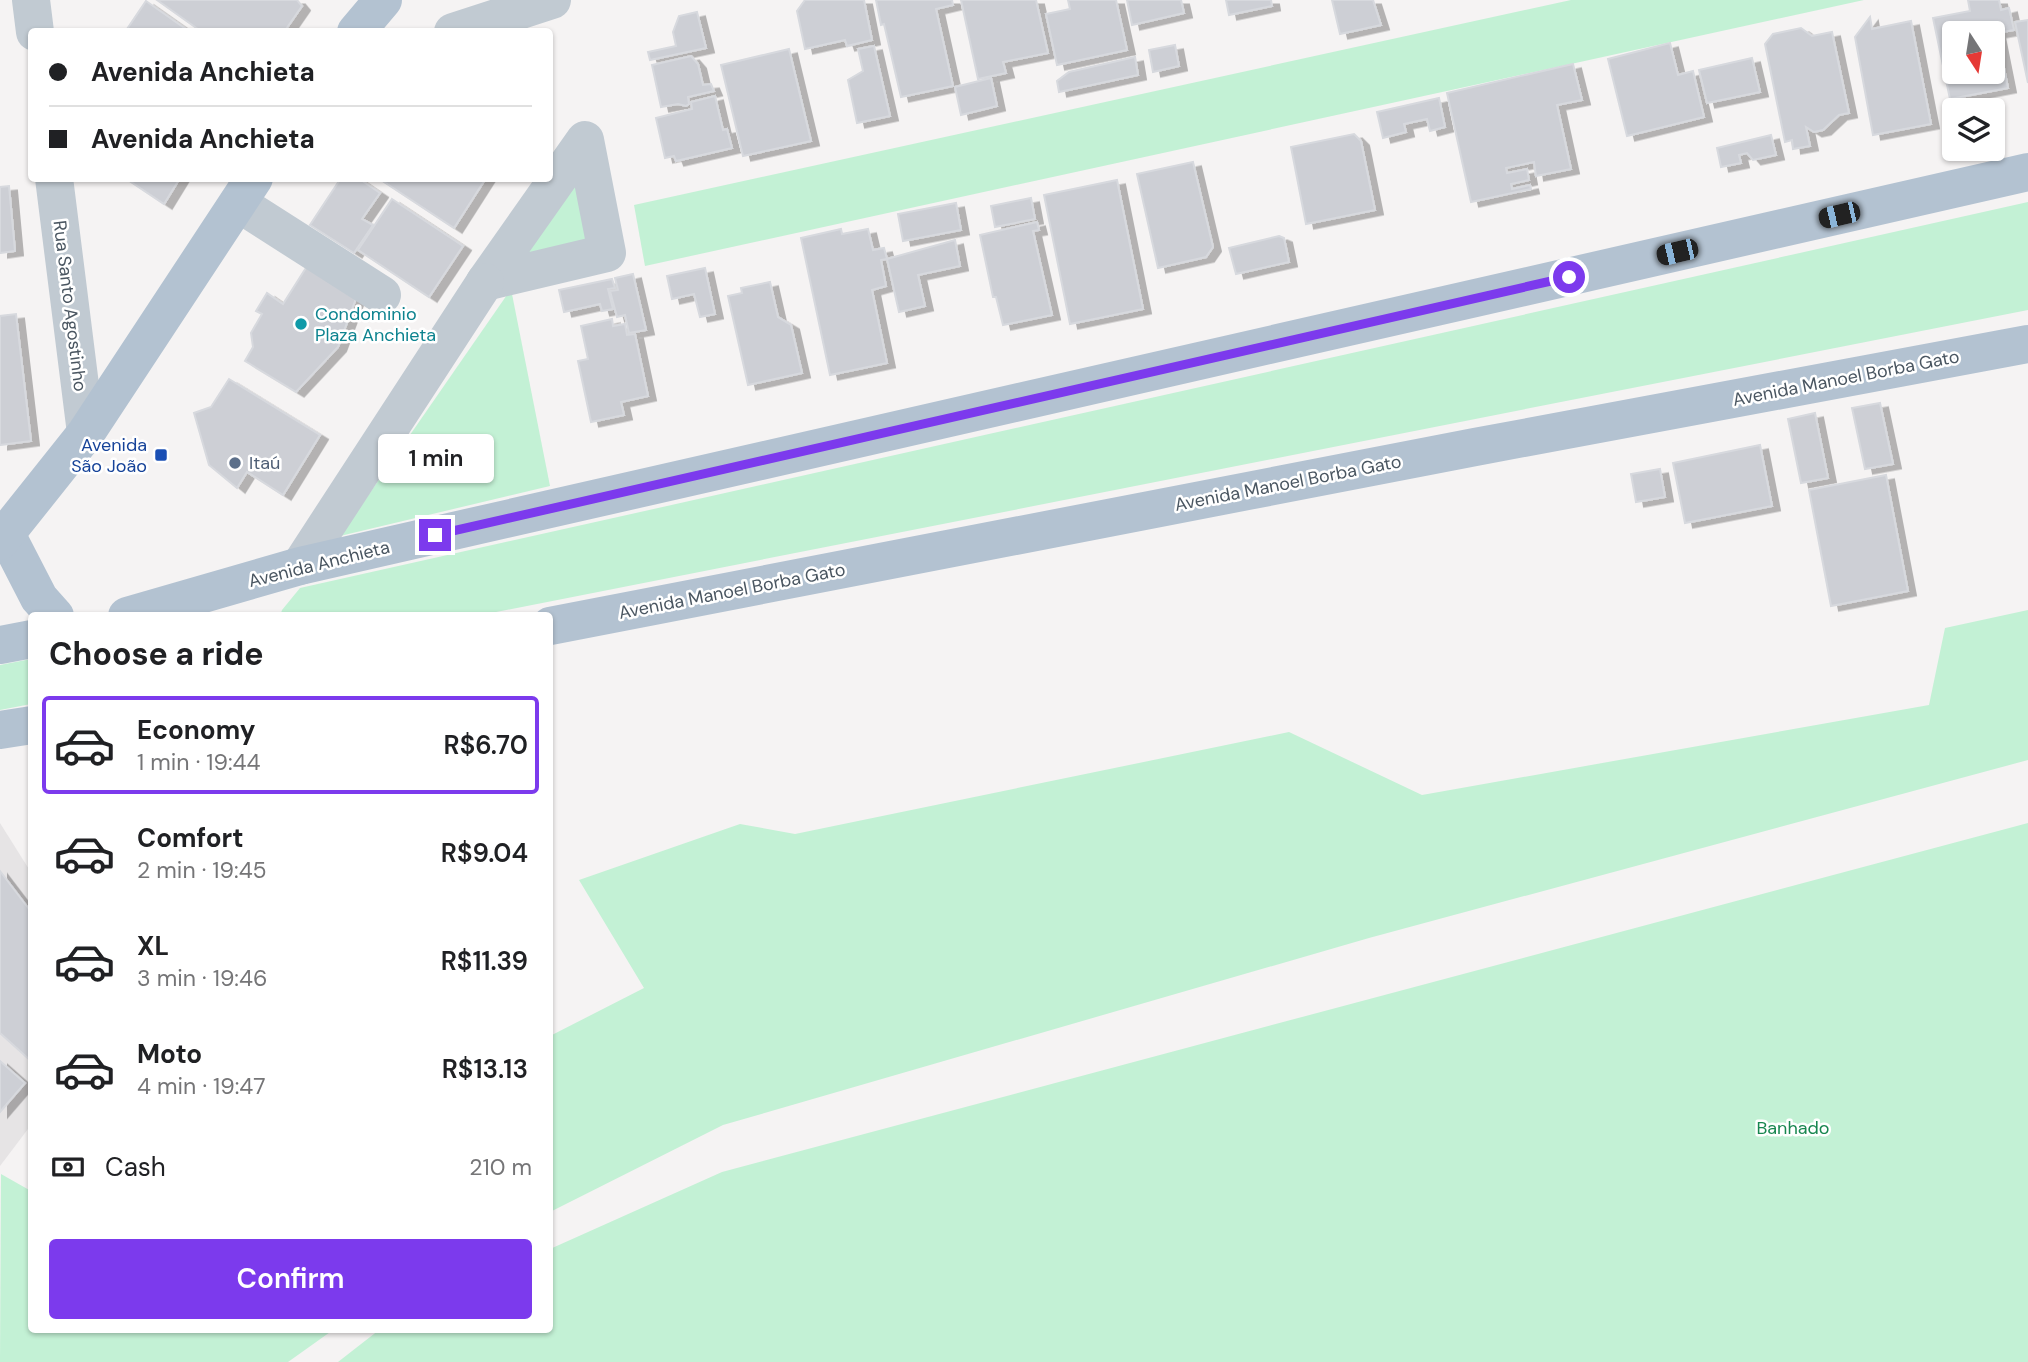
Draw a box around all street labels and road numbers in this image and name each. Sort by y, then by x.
street label: Rua Santo Agostinho [48,219,92,393]
street label: Avenida Manoel Borba Gato [1731,344,1961,412]
street label: Avenida Manoel Borba Gato [1173,449,1403,517]
street label: Avenida Anchieta [246,535,392,593]
street label: Avenida Manoel Borba Gato [617,557,847,625]

